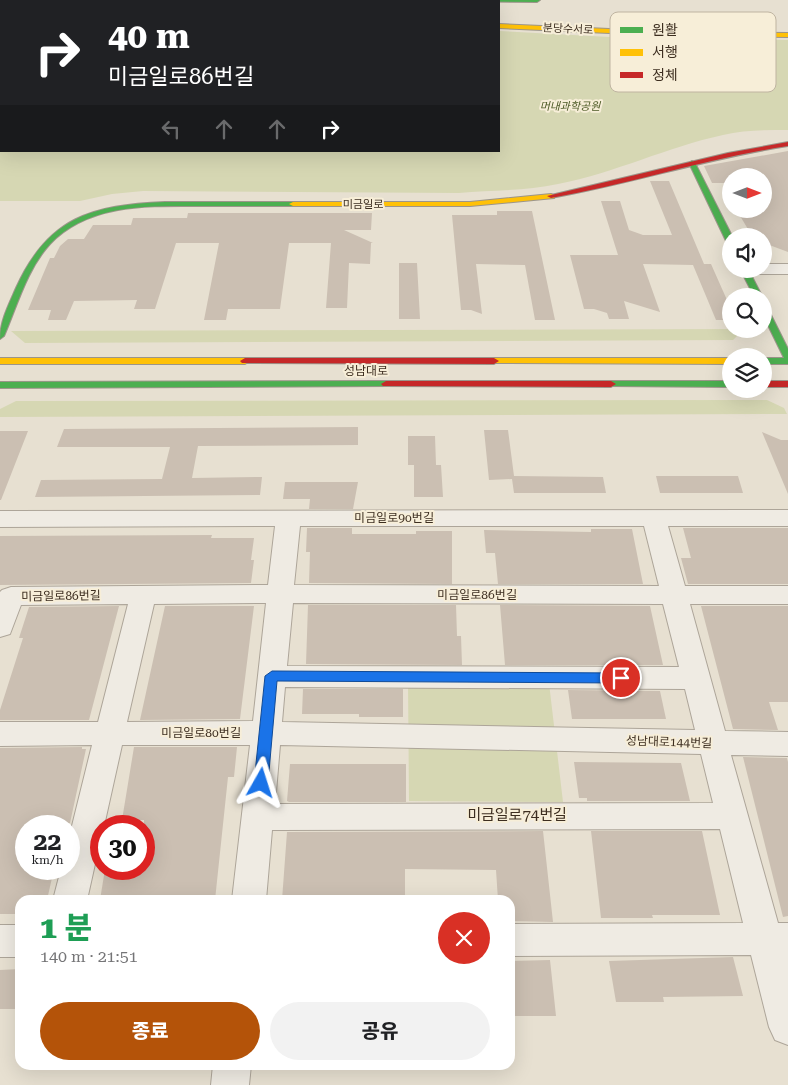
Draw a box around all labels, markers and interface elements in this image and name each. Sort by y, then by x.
legend [610,12,776,92]
text: 40 m [108,16,190,57]
icon: right [25,20,90,85]
street label: 분당수서로 [542,21,594,37]
text: 원활 [652,22,678,38]
text: 서행 [652,44,678,60]
text: 미금일로86번길 [108,64,254,89]
text: 정체 [652,67,678,83]
park label: 머내과학공원 [540,100,601,113]
icon: left [157,115,185,143]
icon: ahead [210,115,238,143]
icon: ahead [263,115,291,143]
icon: right [316,115,344,143]
north arrow [722,168,772,218]
map controls [722,168,772,398]
street label: 미금일로 [343,198,383,211]
button: sound [722,228,772,278]
button: search [722,288,772,338]
button: layers [722,348,772,398]
street label: 성남대로 [344,364,388,378]
street label: 미금일로90번길 [354,511,434,525]
street label: 미금일로86번길 [21,588,101,604]
street label: 미금일로86번길 [437,588,517,602]
pin [600,657,642,699]
icon: arrive [607,664,635,692]
street label: 미금일로80번길 [161,726,241,740]
street label: 성남대로144번길 [626,733,712,751]
position arrow [234,756,286,808]
street label: 미금일로74번길 [467,806,567,824]
speed limit sign: 30 [90,815,155,880]
text: 22 [33,827,62,856]
text: km/h [31,853,64,867]
text: 1 분 [40,910,92,945]
button: close [438,912,490,964]
text: 140 m · 21:51 [40,947,138,966]
button: 종료 [40,1002,260,1060]
button: 공유 [270,1002,490,1060]

